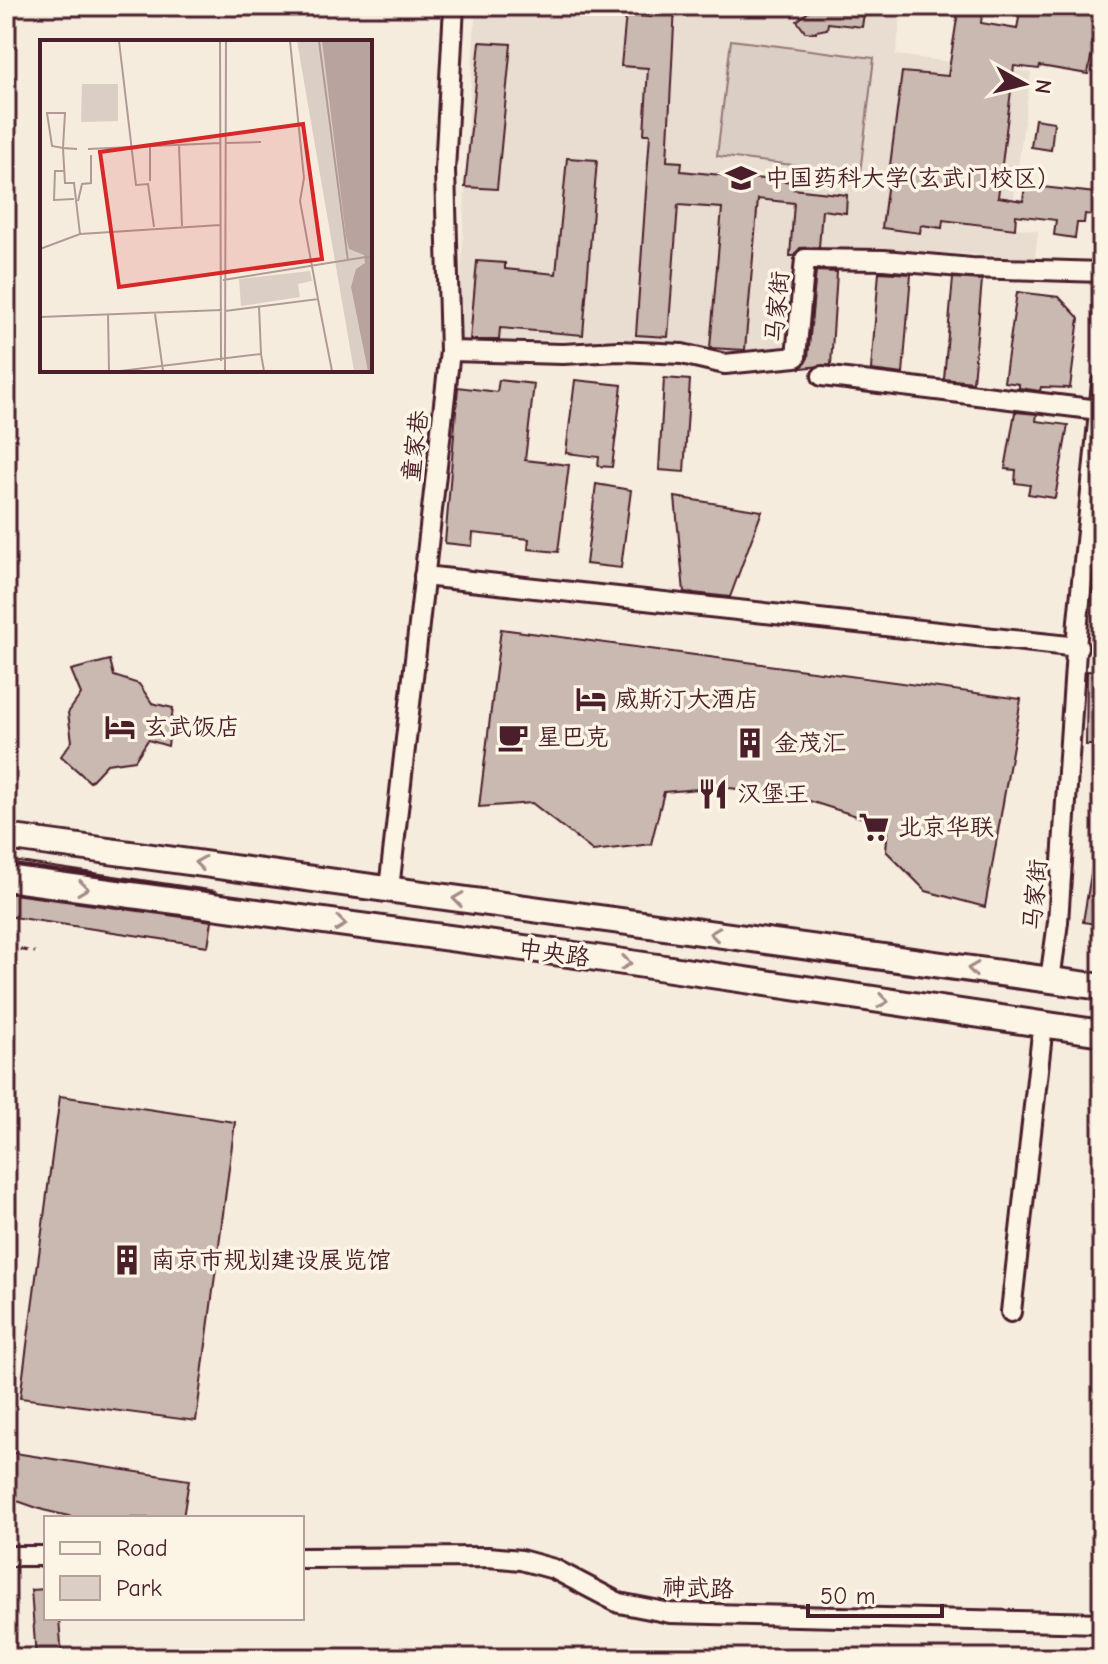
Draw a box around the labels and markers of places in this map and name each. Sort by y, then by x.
school or university icon: 中国药科大学(玄武门校区) [724,161,758,195]
place label: 中国药科大学(玄武门校区) [765,164,1046,192]
hotel icon: 威斯汀大酒店 [574,682,608,716]
place label: 威斯汀大酒店 [615,685,759,713]
hotel icon: 玄武饭店 [103,710,137,744]
place label: 玄武饭店 [144,713,240,741]
cafe icon: 星巴克 [496,720,530,754]
place label: 星巴克 [537,723,609,751]
building icon: 金茂汇 [733,726,767,760]
place label: 金茂汇 [774,729,846,757]
restaurant icon: 汉堡王 [696,777,730,811]
place label: 汉堡王 [737,780,809,808]
supermarket icon: 北京华联 [857,810,891,844]
place label: 北京华联 [898,813,994,841]
building icon: 南京市规划建设展览馆 [110,1243,144,1277]
place label: 南京市规划建设展览馆 [151,1246,391,1274]

